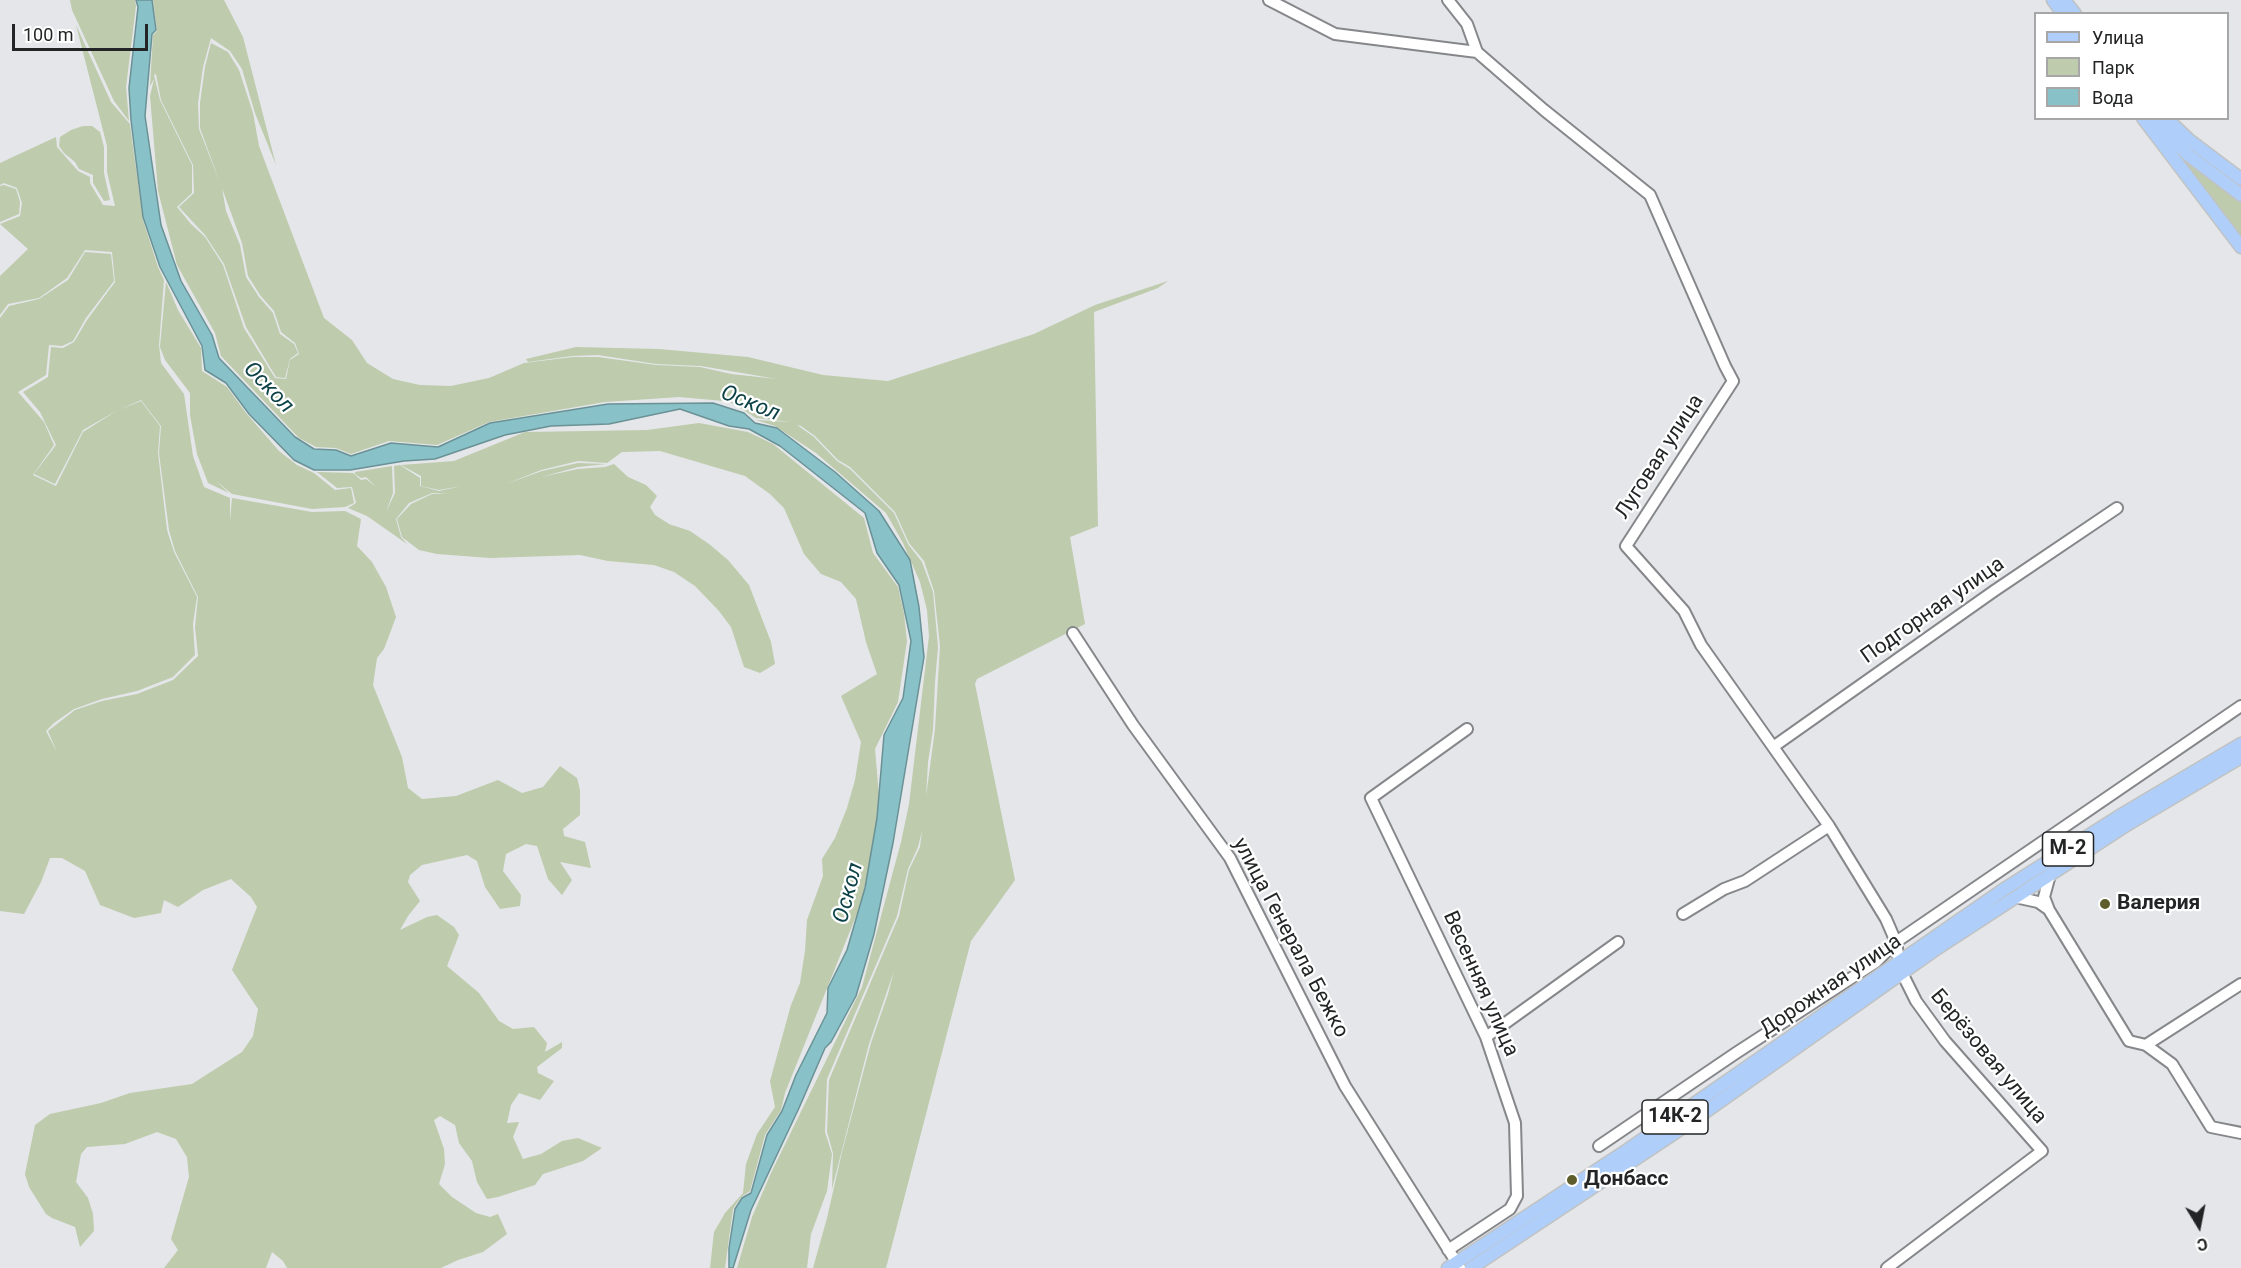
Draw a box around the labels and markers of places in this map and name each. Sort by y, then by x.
place label: Валерия [2117,891,2200,917]
marker: Валерия [2098,897,2112,911]
place label: Донбасс [1584,1167,1668,1193]
marker: Донбасс [1565,1173,1579,1187]

